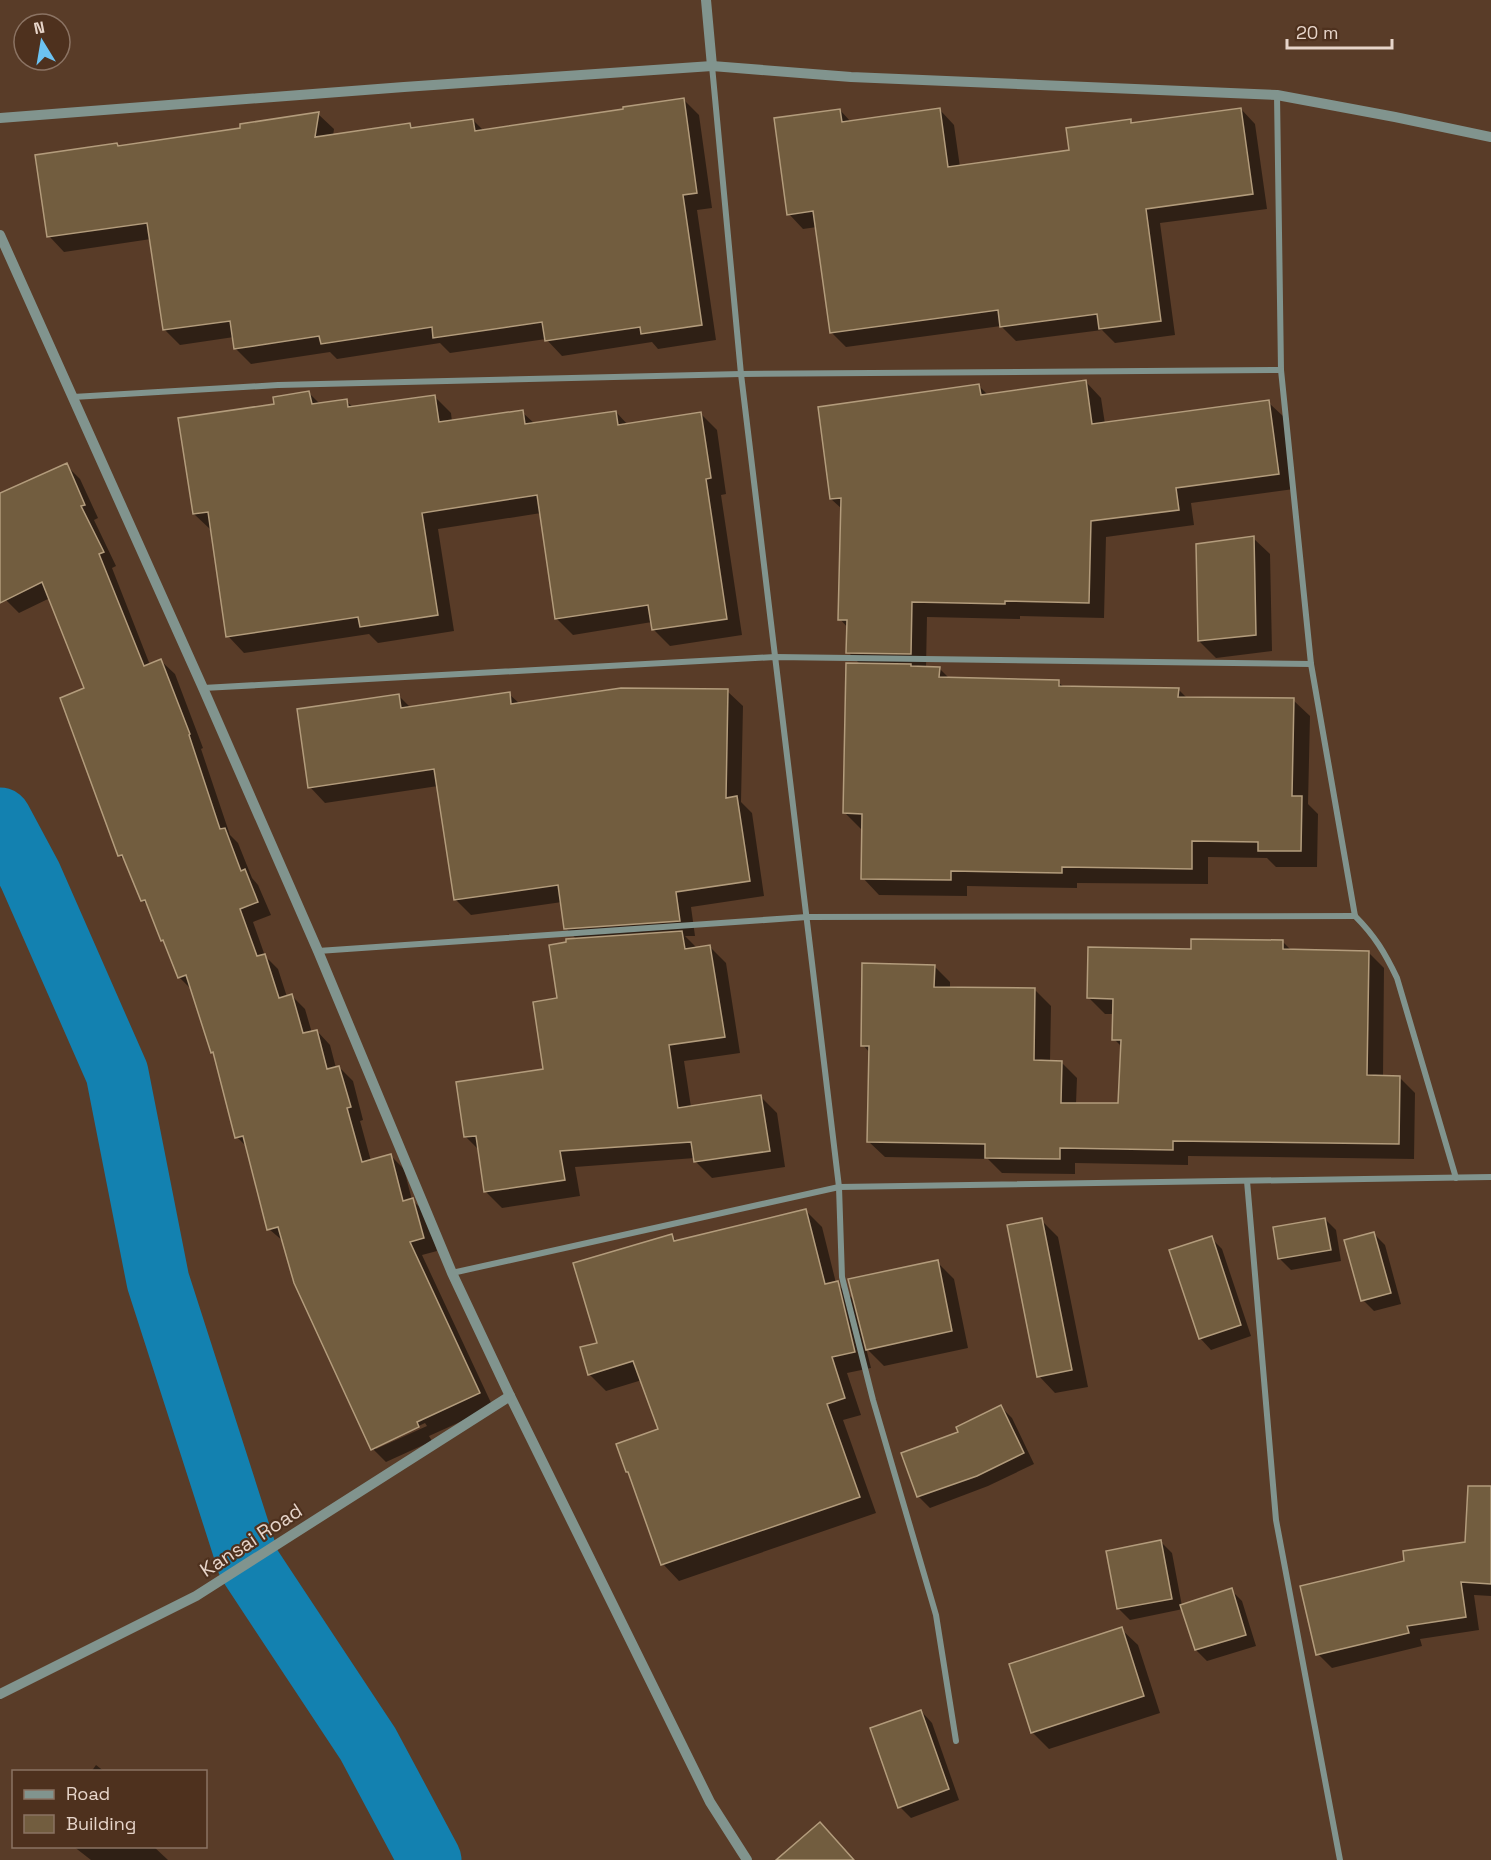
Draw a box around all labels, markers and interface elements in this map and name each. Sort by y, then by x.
north arrow [12,12,72,72]
scale bar [1287,12,1392,50]
text: N [32,16,47,39]
text: 20 m [1296,21,1339,44]
street label: Kansai Road [195,1497,307,1583]
legend [12,1770,207,1848]
text: Road [66,1782,110,1805]
text: Building [66,1812,136,1835]

